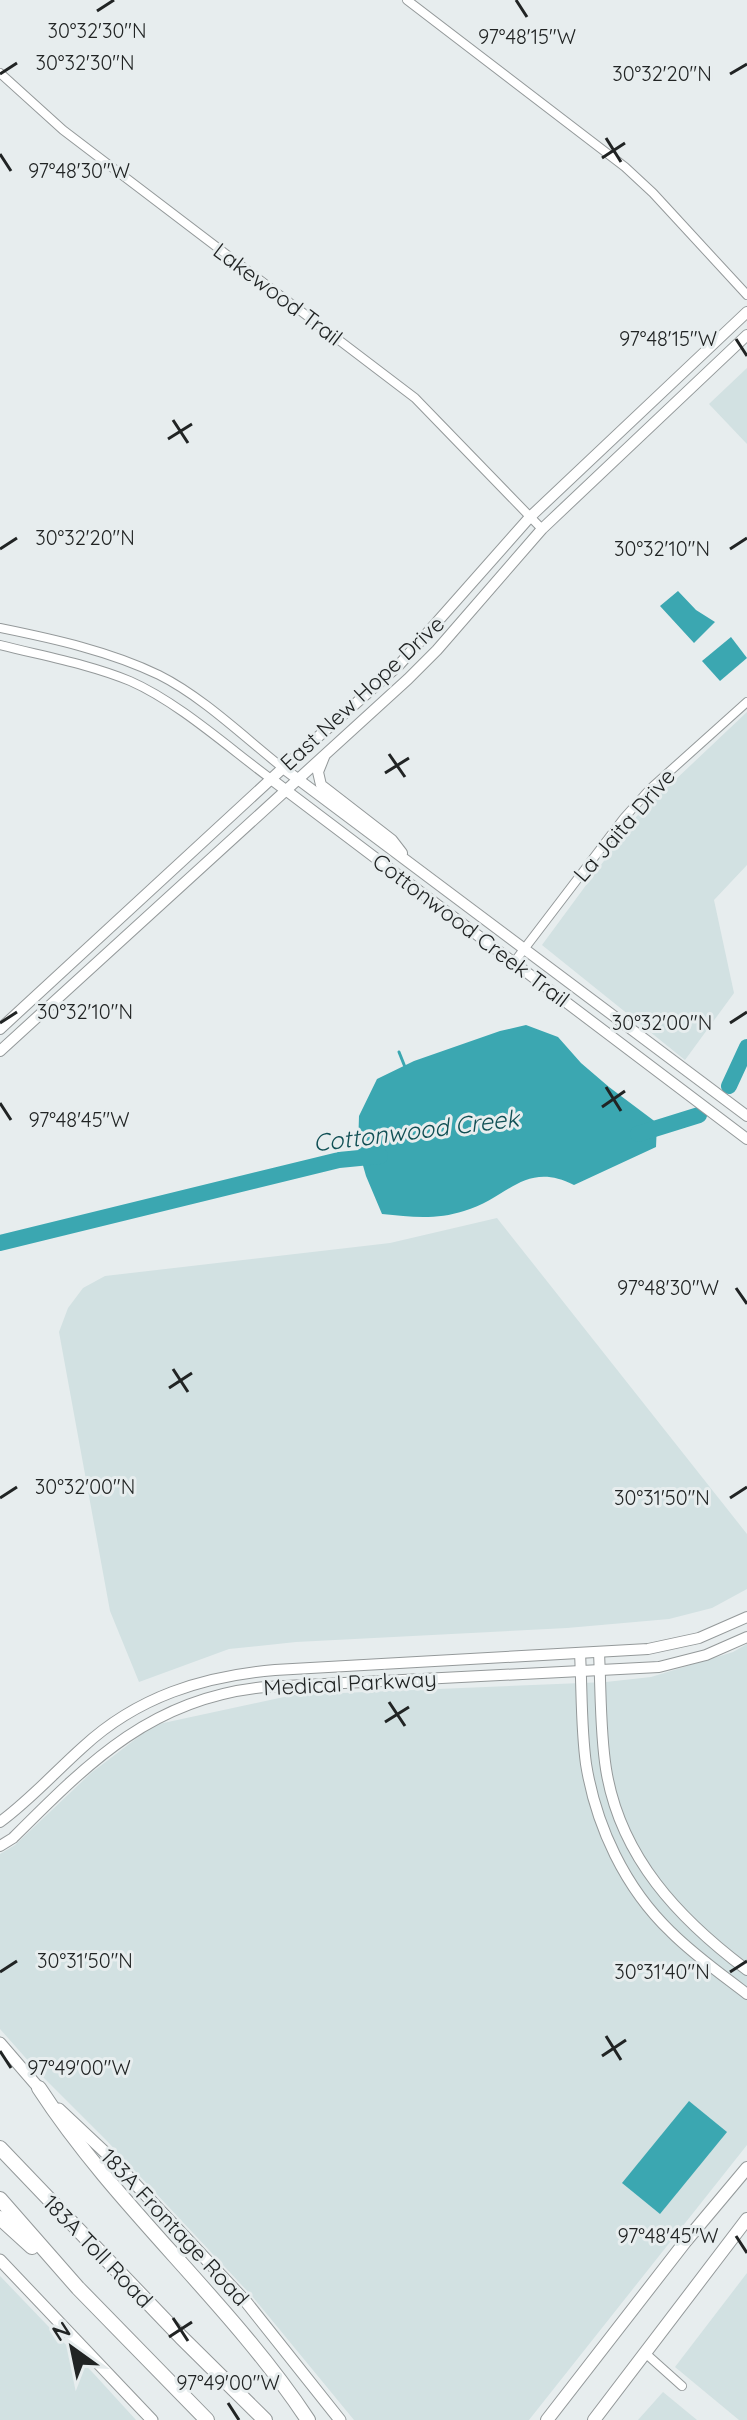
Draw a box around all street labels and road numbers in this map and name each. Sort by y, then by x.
street label: Lakewood Trail [208,236,348,352]
street label: East New Hope Drive [274,610,450,776]
street label: La Jaita Drive [567,762,681,888]
street label: Cottonwood Creek Trail [367,847,575,1013]
street label: Medical Parkway [263,1664,437,1702]
street label: 183A Frontage Road [95,2142,255,2312]
street label: 183A Toll Road [37,2189,159,2313]

